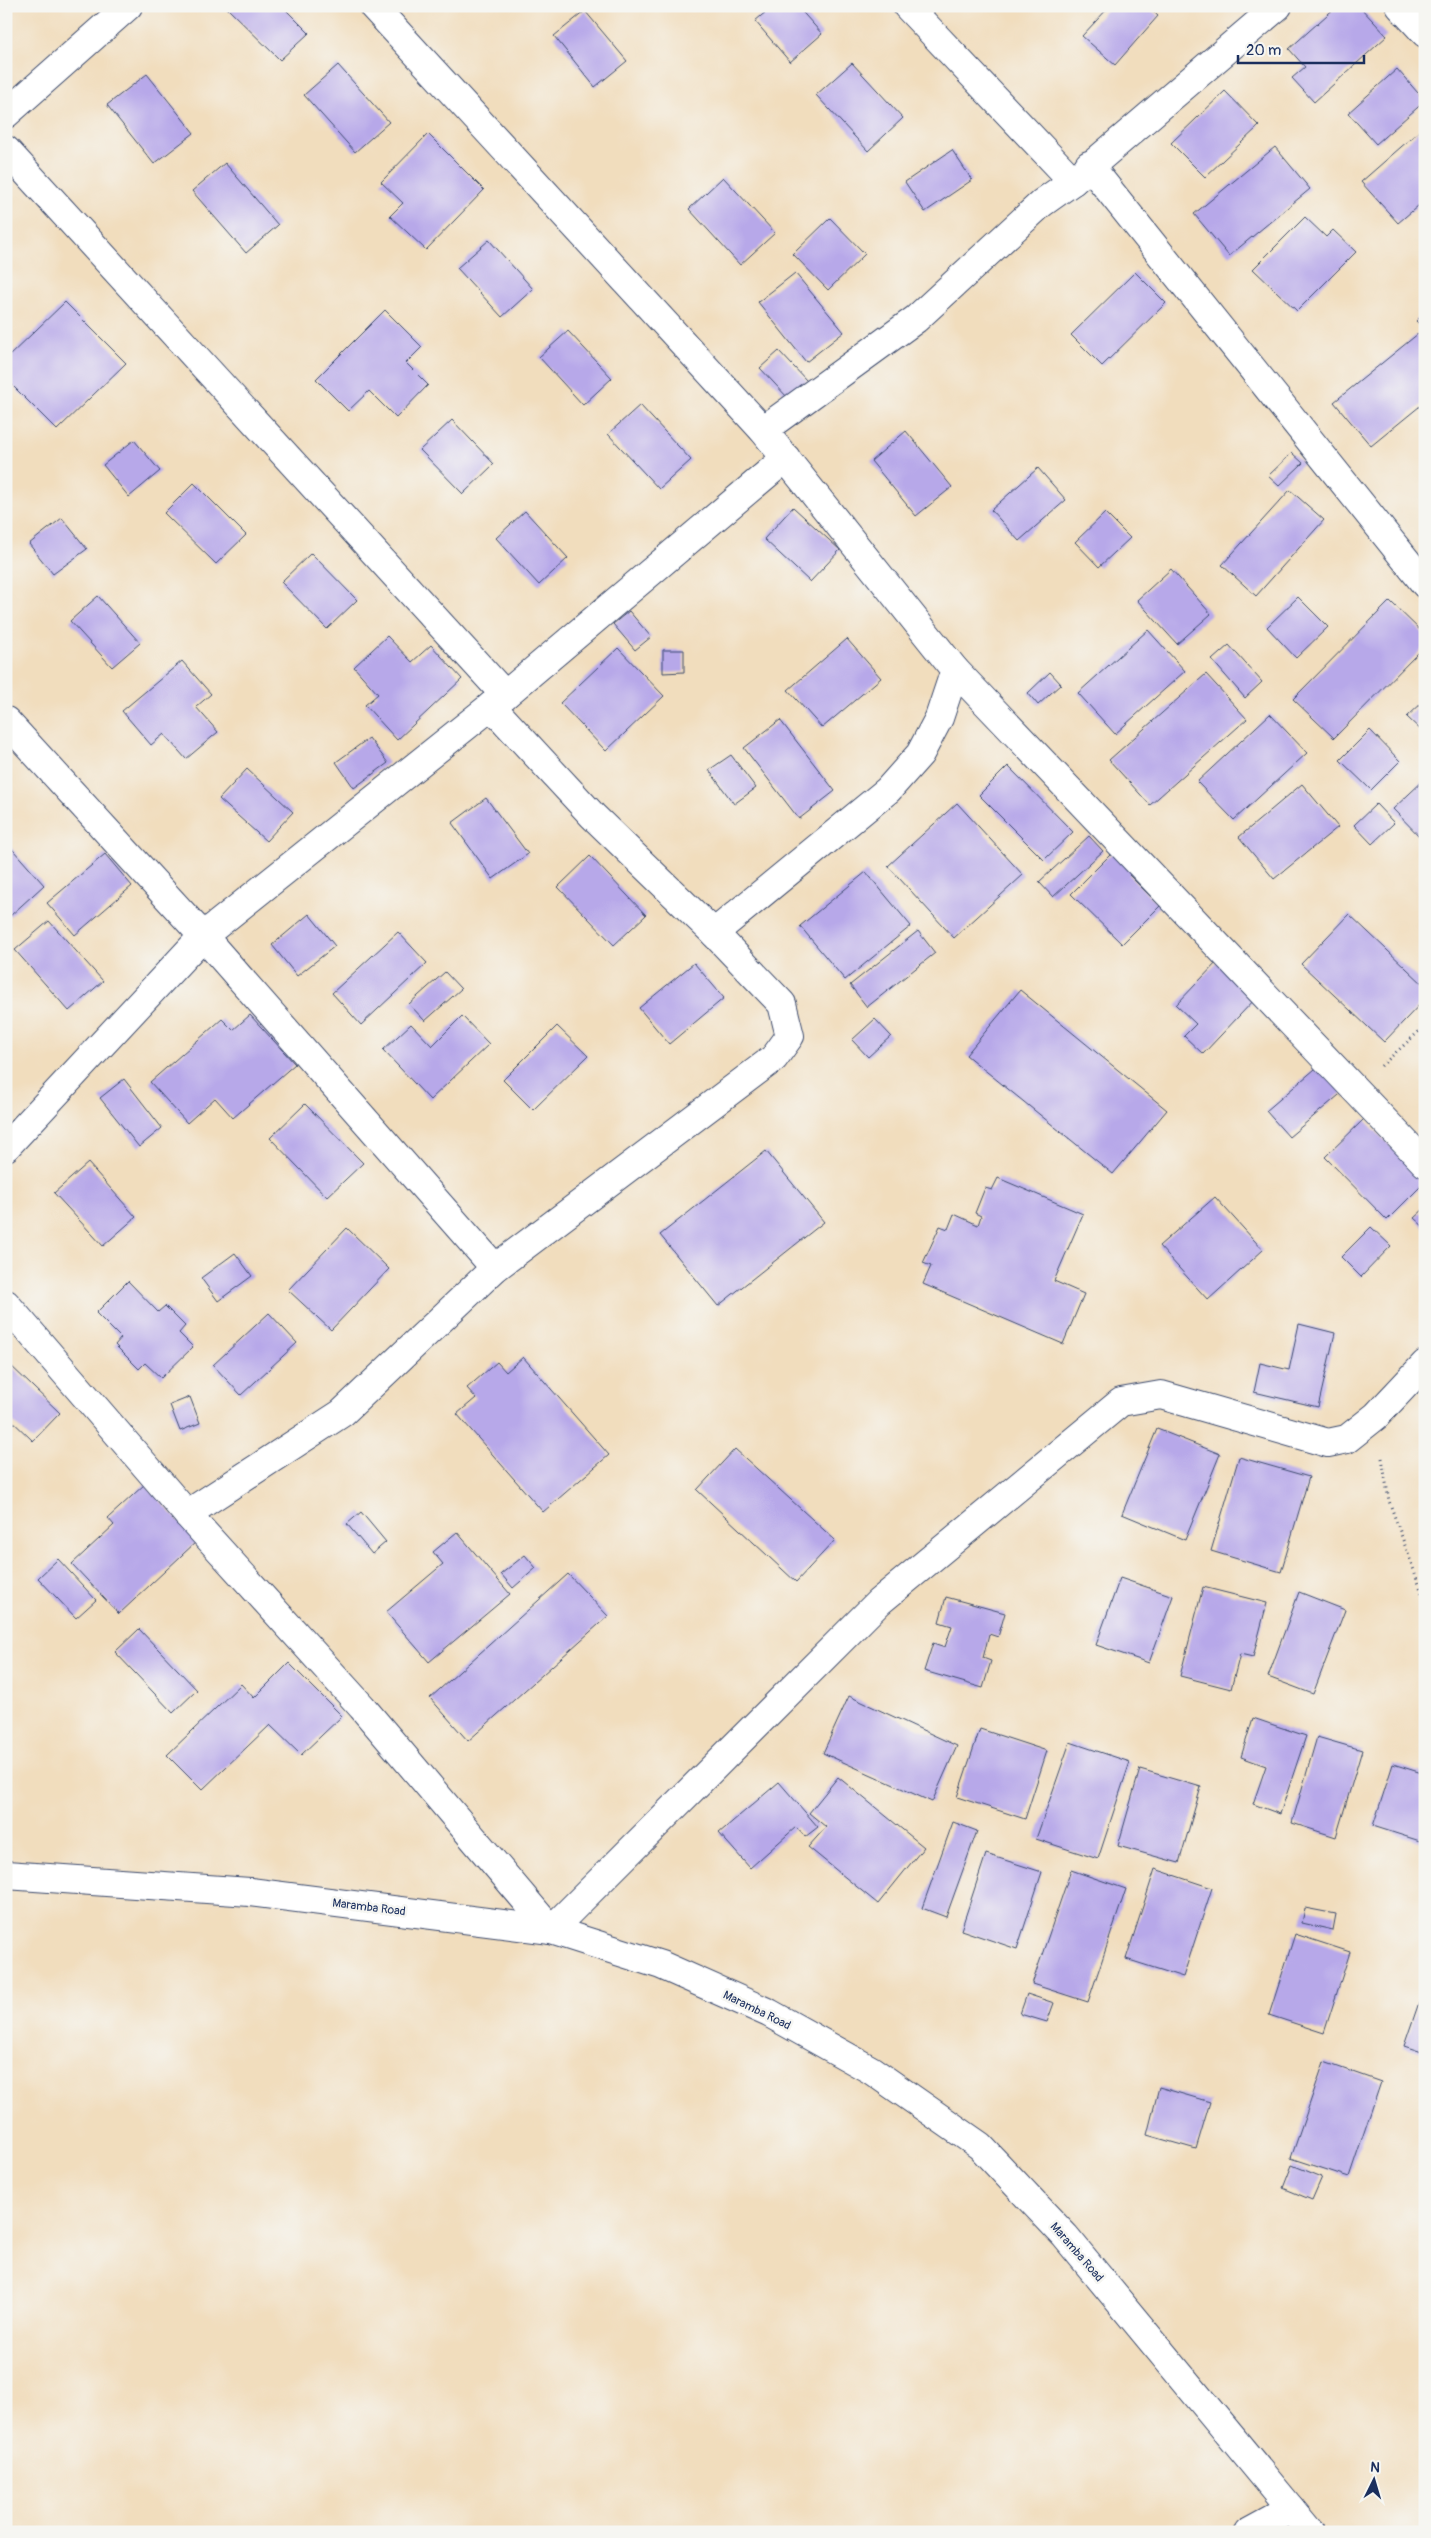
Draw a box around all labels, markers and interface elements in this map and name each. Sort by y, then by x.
scale bar [1238,32,1365,64]
text: 20 m [1246,41,1281,60]
street label: Maramba Road [331,1896,407,1919]
street label: Maramba Road [720,1988,793,2033]
street label: Maramba Road [1047,2220,1107,2285]
north arrow [1348,2456,1398,2506]
text: N [1370,2459,1381,2476]

